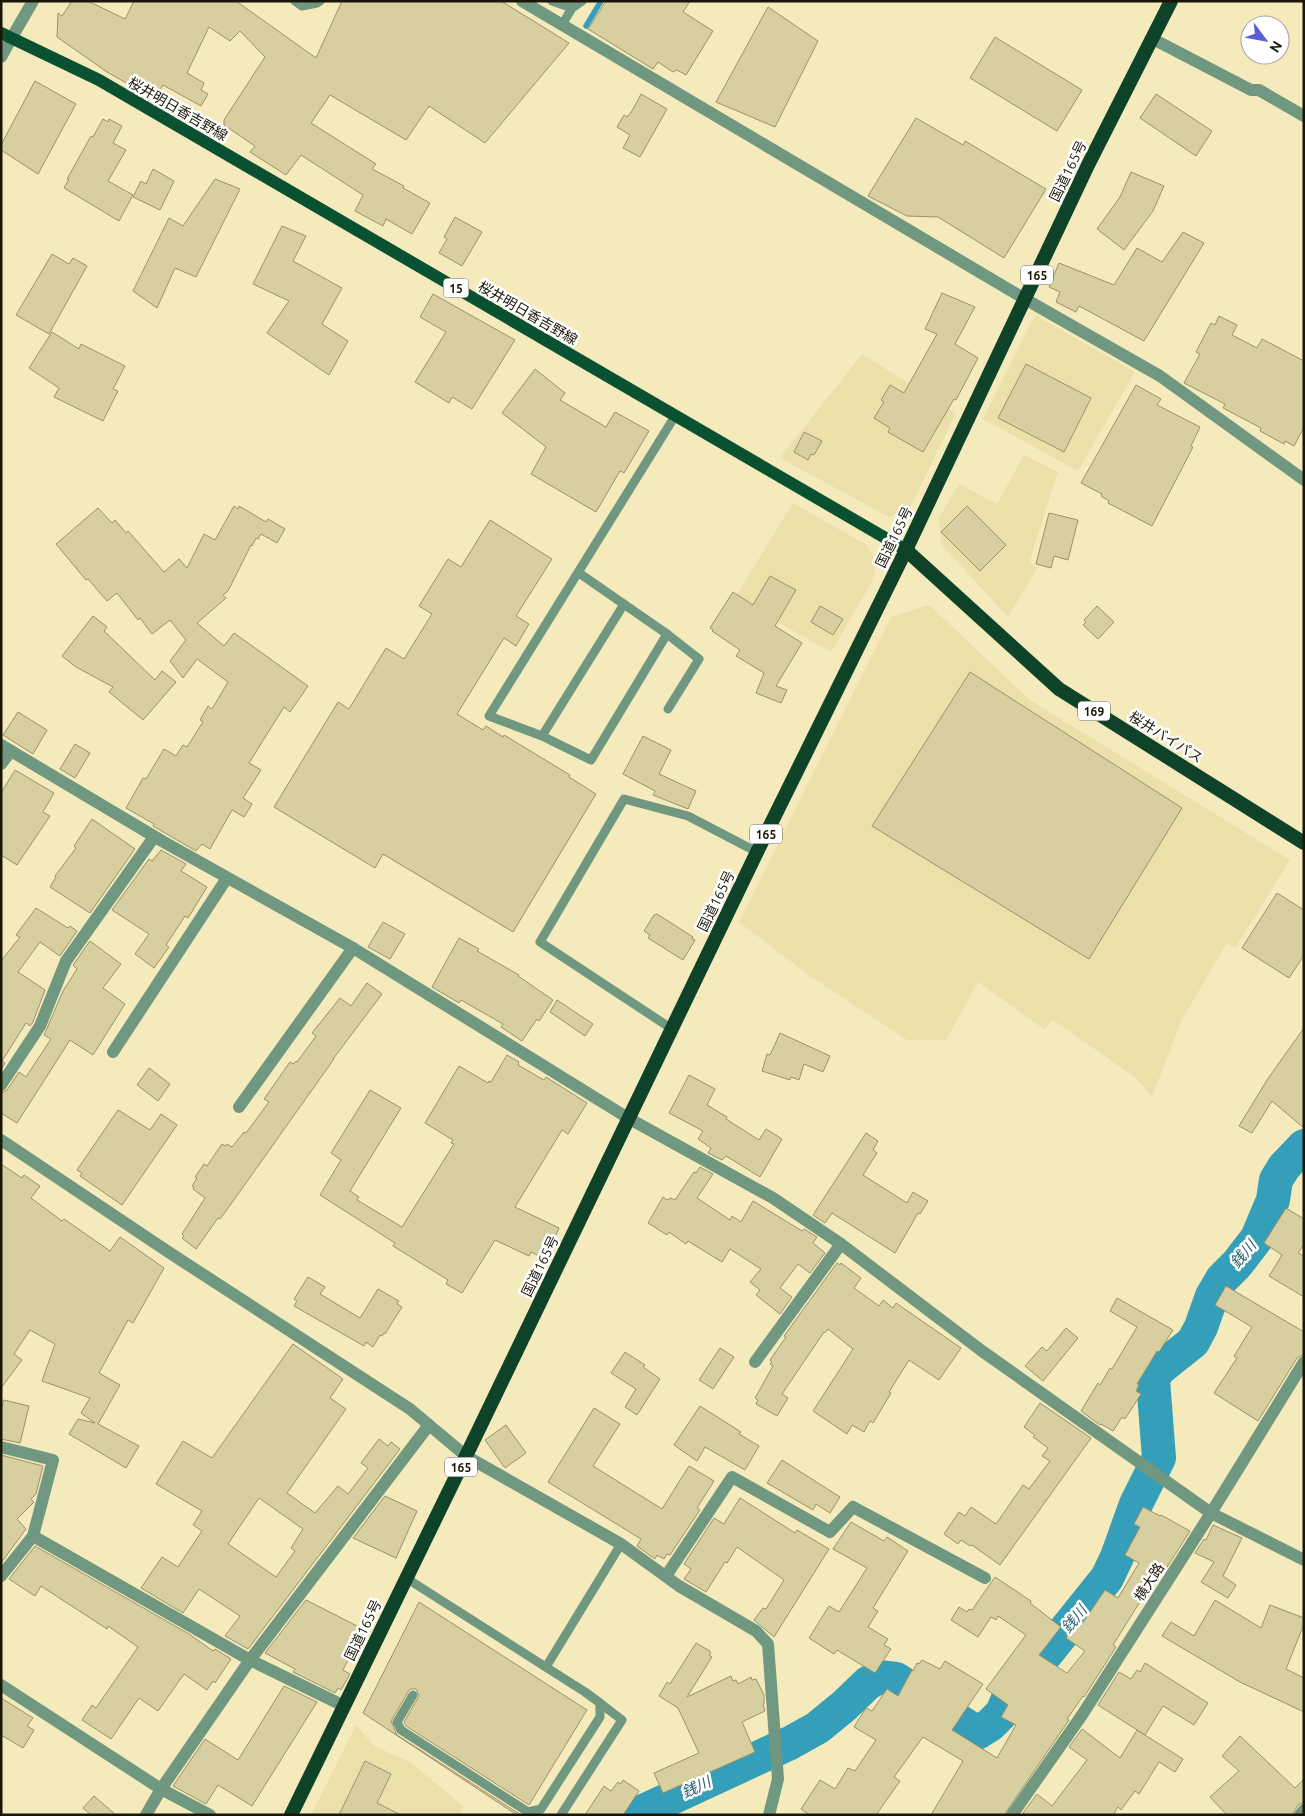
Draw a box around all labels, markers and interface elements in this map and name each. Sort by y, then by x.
north arrow [1240,15,1290,65]
text: N [1266,38,1286,56]
street label: 桜井明日香吉野線 [126,74,230,144]
street label: 国道165号 [1046,138,1090,204]
road number: 165 [1021,266,1053,284]
road number: 15 [444,278,468,298]
street label: 桜井明日香吉野線 [476,278,580,348]
street label: 国道165号 [872,504,916,570]
road number: 169 [1078,701,1110,720]
street label: 桜井バイパス [1126,708,1206,766]
road number: 165 [750,824,782,844]
street label: 国道165号 [694,868,738,934]
street label: 国道165号 [518,1233,562,1299]
water label: 銭川 [1227,1236,1260,1271]
road number: 165 [445,1458,477,1476]
street label: 横大路 [1131,1560,1167,1604]
street label: 国道165号 [341,1597,385,1663]
water label: 銭川 [1058,1600,1091,1636]
water label: 銭川 [679,1772,715,1801]

